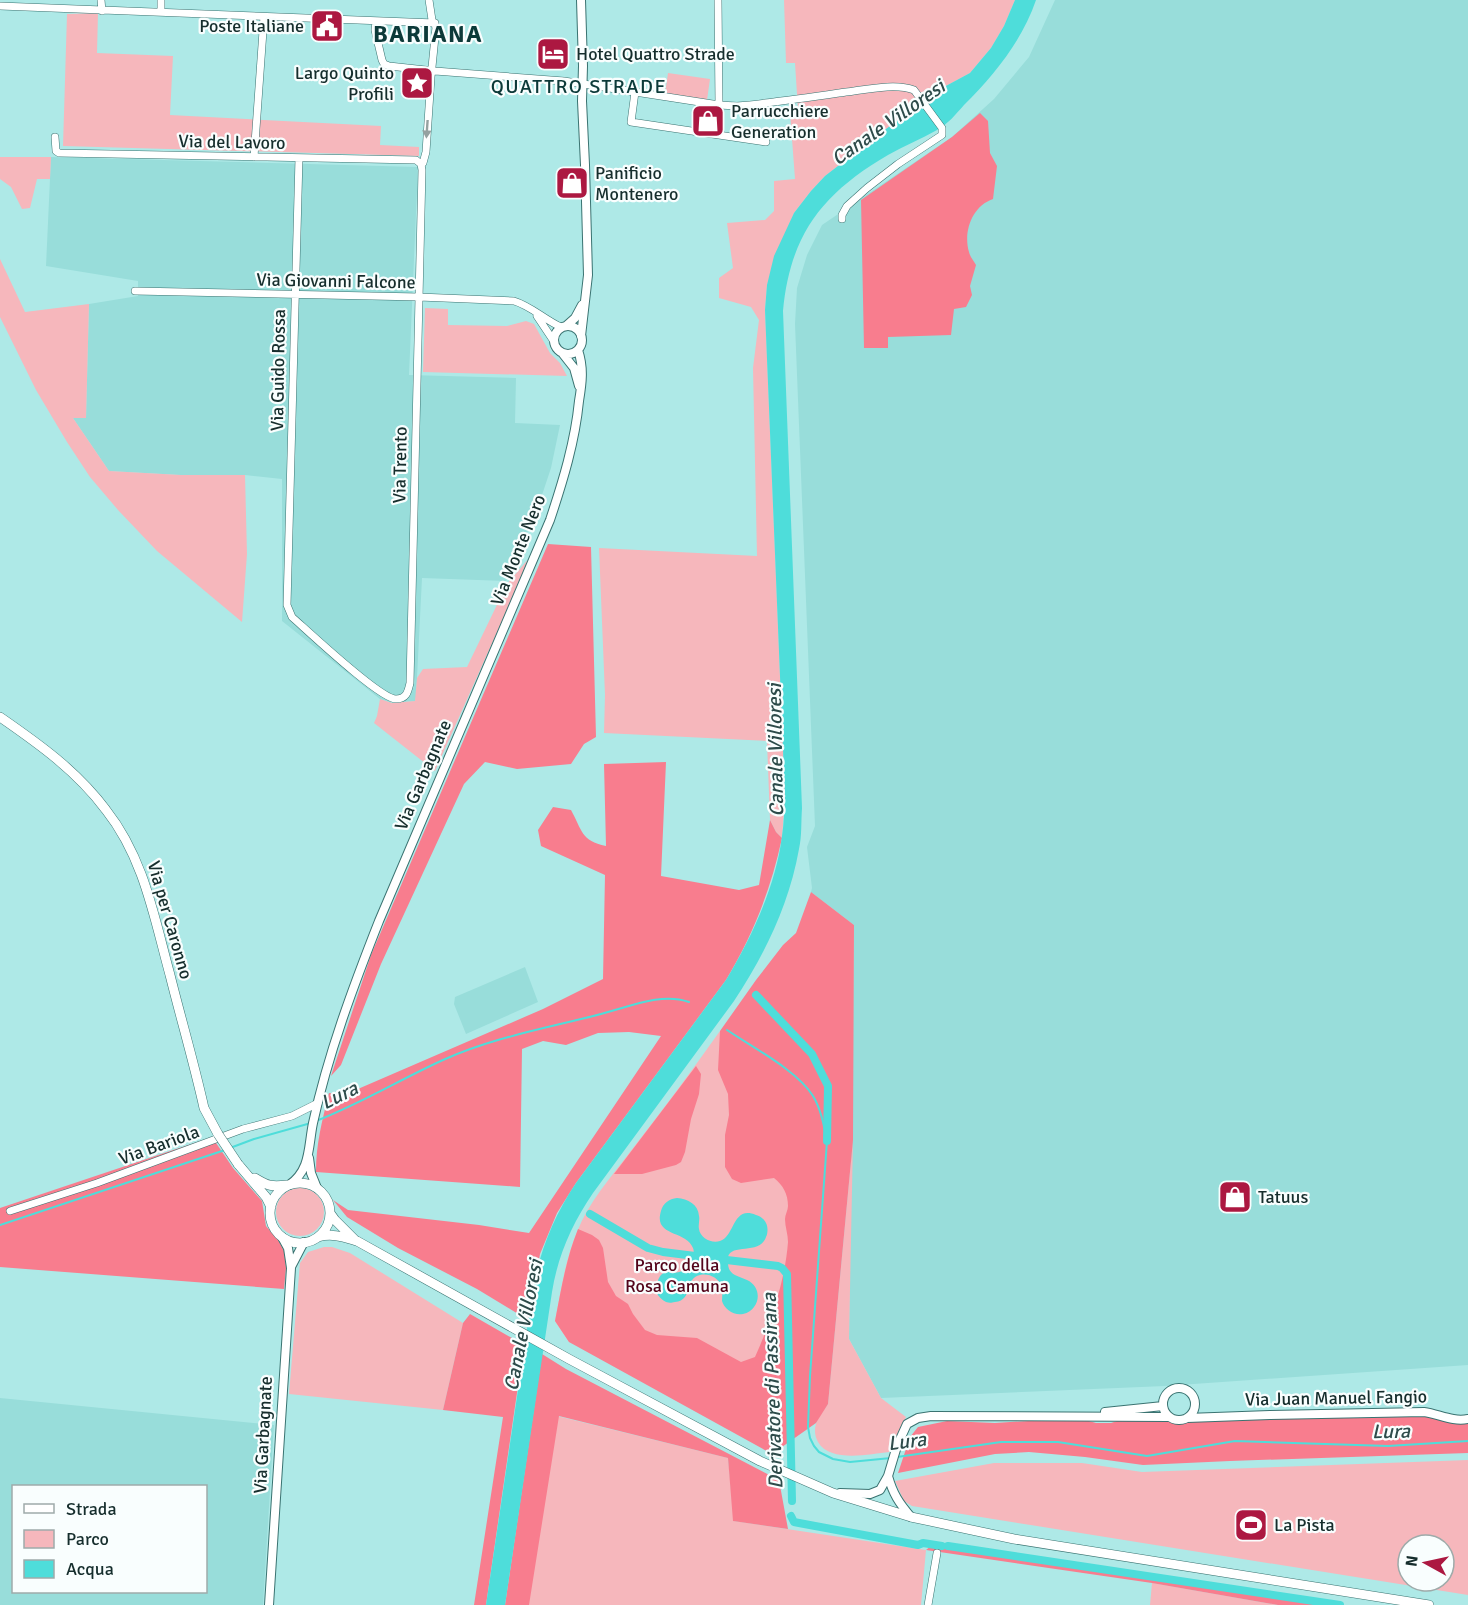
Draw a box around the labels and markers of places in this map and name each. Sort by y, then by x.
public building icon: Poste Italiane [309,8,345,44]
place label: Poste Italiane [199,15,304,37]
hotel icon: Hotel Quattro Strade [535,36,571,72]
place label: Hotel Quattro Strade [576,43,735,65]
place label: Largo Quinto Profili [295,62,394,105]
place icon: Largo Quinto Profili [399,65,435,101]
place label: Parrucchiere Generation [731,100,829,143]
shop icon: Parrucchiere Generation [690,103,726,139]
place label: Panificio Montenero [595,162,678,205]
shop icon: Panificio Montenero [554,165,590,201]
shop icon: Tatuus [1217,1179,1253,1215]
place label: Tatuus [1258,1186,1308,1208]
sports icon: La Pista [1233,1507,1269,1543]
place label: La Pista [1274,1514,1335,1536]

